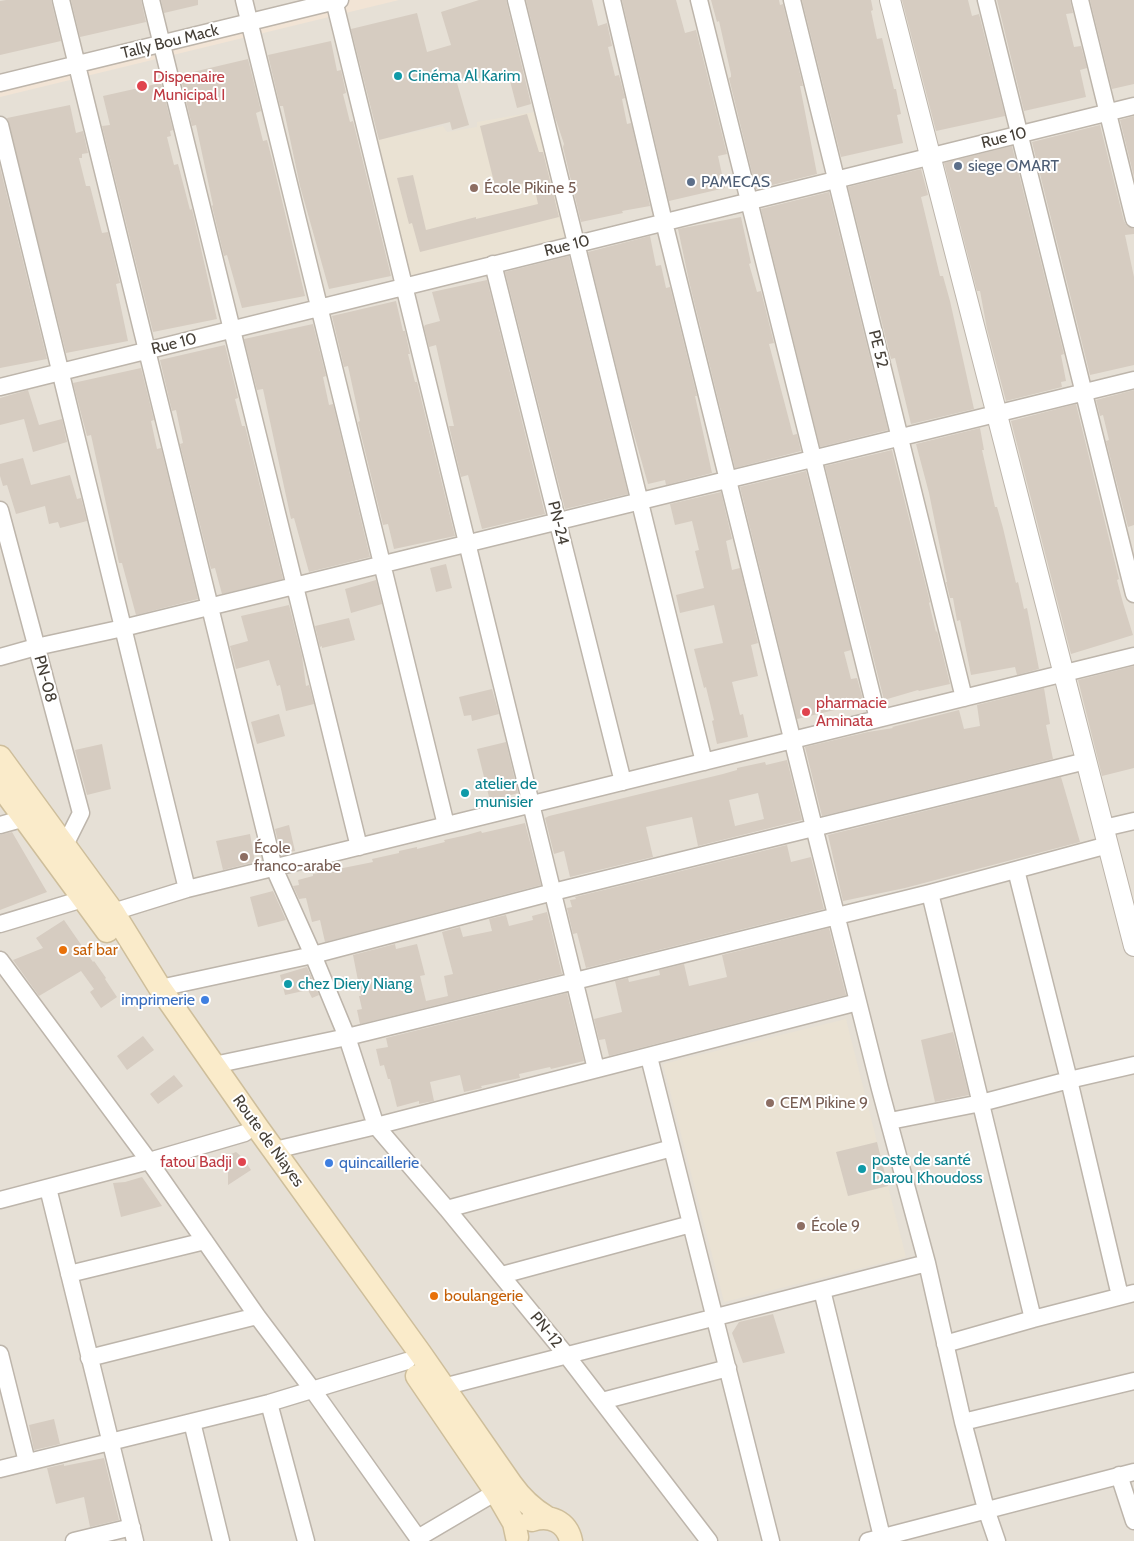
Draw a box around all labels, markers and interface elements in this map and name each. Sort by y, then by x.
street label: Tally Bou Mack [119,21,221,63]
place label: Cinéma Al Karim [408,66,521,86]
place label: Dispenaire Municipal I [153,67,225,105]
marker: Cinéma Al Karim [392,70,404,82]
marker: Dispenaire Municipal I [135,79,149,93]
street label: Rue 10 [979,123,1029,153]
place label: siege OMART [968,156,1059,176]
marker: siege OMART [952,160,964,172]
place label: PAMECAS [701,172,770,192]
marker: PAMECAS [685,176,697,188]
place label: École Pikine 5 [484,178,576,198]
marker: École Pikine 5 [468,182,480,194]
street label: Rue 10 [542,231,592,261]
street label: PE 52 [864,328,892,370]
street label: Rue 10 [149,329,199,359]
street label: PN-24 [543,499,573,547]
street label: PN-08 [30,653,60,705]
place label: pharmacie Aminata [816,693,887,731]
marker: pharmacie Aminata [800,706,812,718]
place label: atelier de munisier [475,774,537,812]
marker: atelier de munisier [459,787,471,799]
place label: École franco-arabe [254,838,341,876]
marker: École franco-arabe [238,851,250,863]
place label: saf bar [73,940,118,960]
marker: saf bar [57,944,69,956]
place label: chez Diery Niang [298,974,412,994]
marker: chez Diery Niang [282,978,294,990]
place label: imprimerie [121,990,195,1010]
marker: imprimerie [199,994,211,1006]
street label: Route de Niayes [228,1091,308,1191]
place label: CEM Pikine 9 [780,1093,868,1113]
marker: CEM Pikine 9 [764,1097,776,1109]
place label: poste de santé Darou Khoudoss [872,1150,983,1188]
place label: fatou Badji [160,1152,232,1172]
place label: quincaillerie [339,1153,419,1173]
marker: fatou Badji [236,1156,248,1168]
marker: quincaillerie [323,1157,335,1169]
marker: poste de santé Darou Khoudoss [856,1163,868,1175]
place label: École 9 [811,1216,860,1236]
marker: École 9 [795,1220,807,1232]
place label: boulangerie [444,1286,523,1306]
marker: boulangerie [428,1290,440,1302]
street label: PN-12 [526,1308,566,1352]

